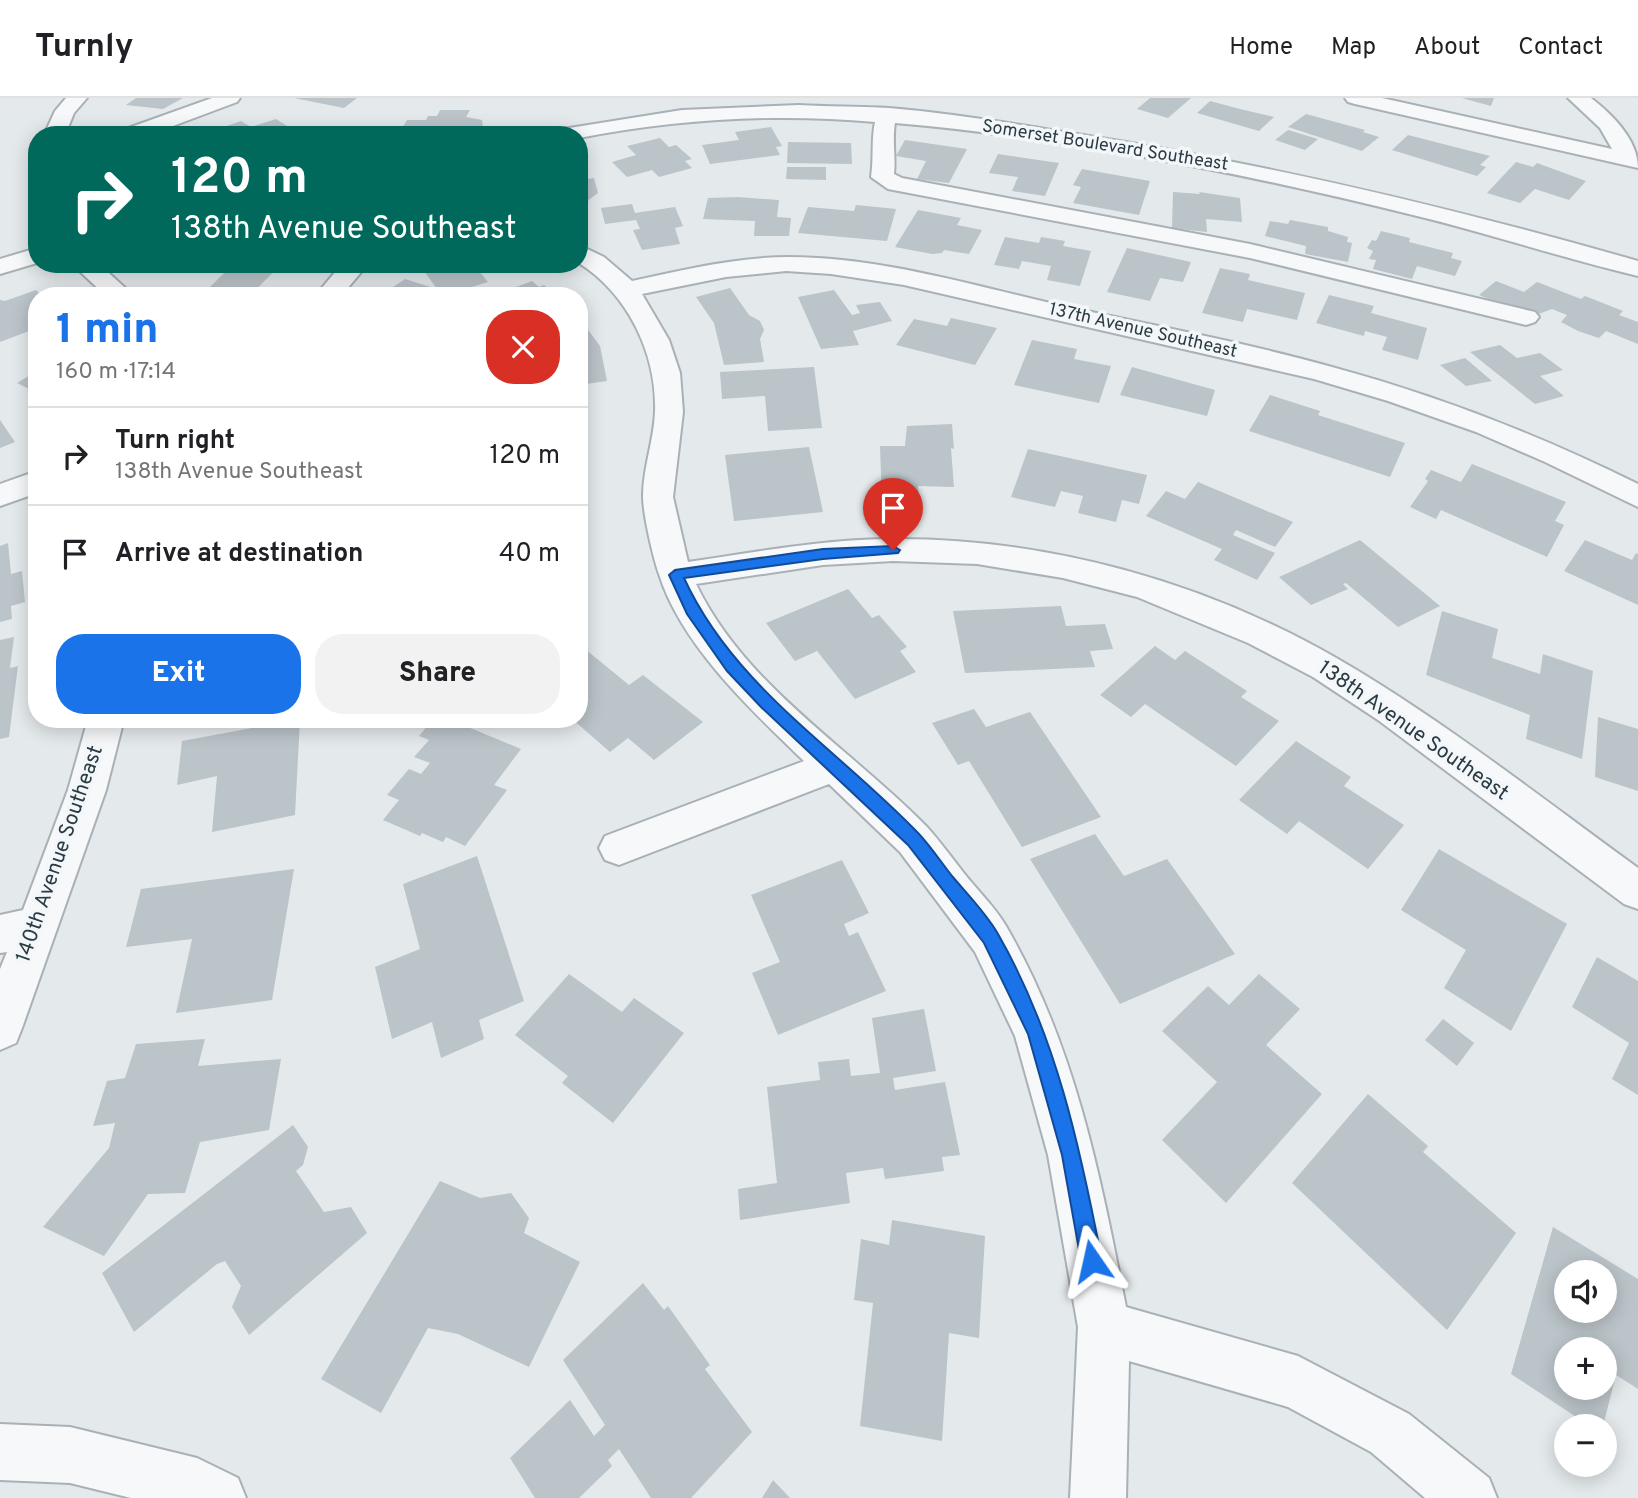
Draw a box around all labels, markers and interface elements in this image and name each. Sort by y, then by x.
text: Turnly [35,27,133,69]
text: Home [1229,33,1293,63]
text: Map [1331,33,1376,63]
text: About [1414,33,1480,63]
text: Contact [1518,33,1603,63]
street label: Somerset Boulevard Southeast [980,115,1230,177]
text: 120 m [171,149,308,211]
icon: right [56,154,147,245]
text: 138th Avenue Southeast [171,210,516,250]
street label: 137th Avenue Southeast [1047,298,1239,364]
text: 1 min [56,305,159,358]
button: close [486,310,560,384]
text: 160 m · 17:14 [56,358,176,387]
text: Turn right [115,425,235,458]
icon: right [56,437,94,475]
text: 120 m [490,440,560,473]
text: 138th Avenue Southeast [115,458,363,487]
pin [863,478,923,550]
icon: arrive [874,489,912,527]
icon: arrive [56,535,94,573]
text: Arrive at destination [115,538,363,571]
text: 40 m [499,538,560,571]
button: Exit [56,634,301,714]
button: Share [315,634,560,714]
street label: 138th Avenue Southeast [1312,655,1514,807]
street label: 140th Avenue Southeast [10,742,110,966]
position arrow [1055,1224,1129,1298]
map controls [1554,1260,1617,1477]
button: sound [1554,1260,1617,1323]
button: + [1554,1337,1617,1400]
button: − [1554,1414,1617,1477]

